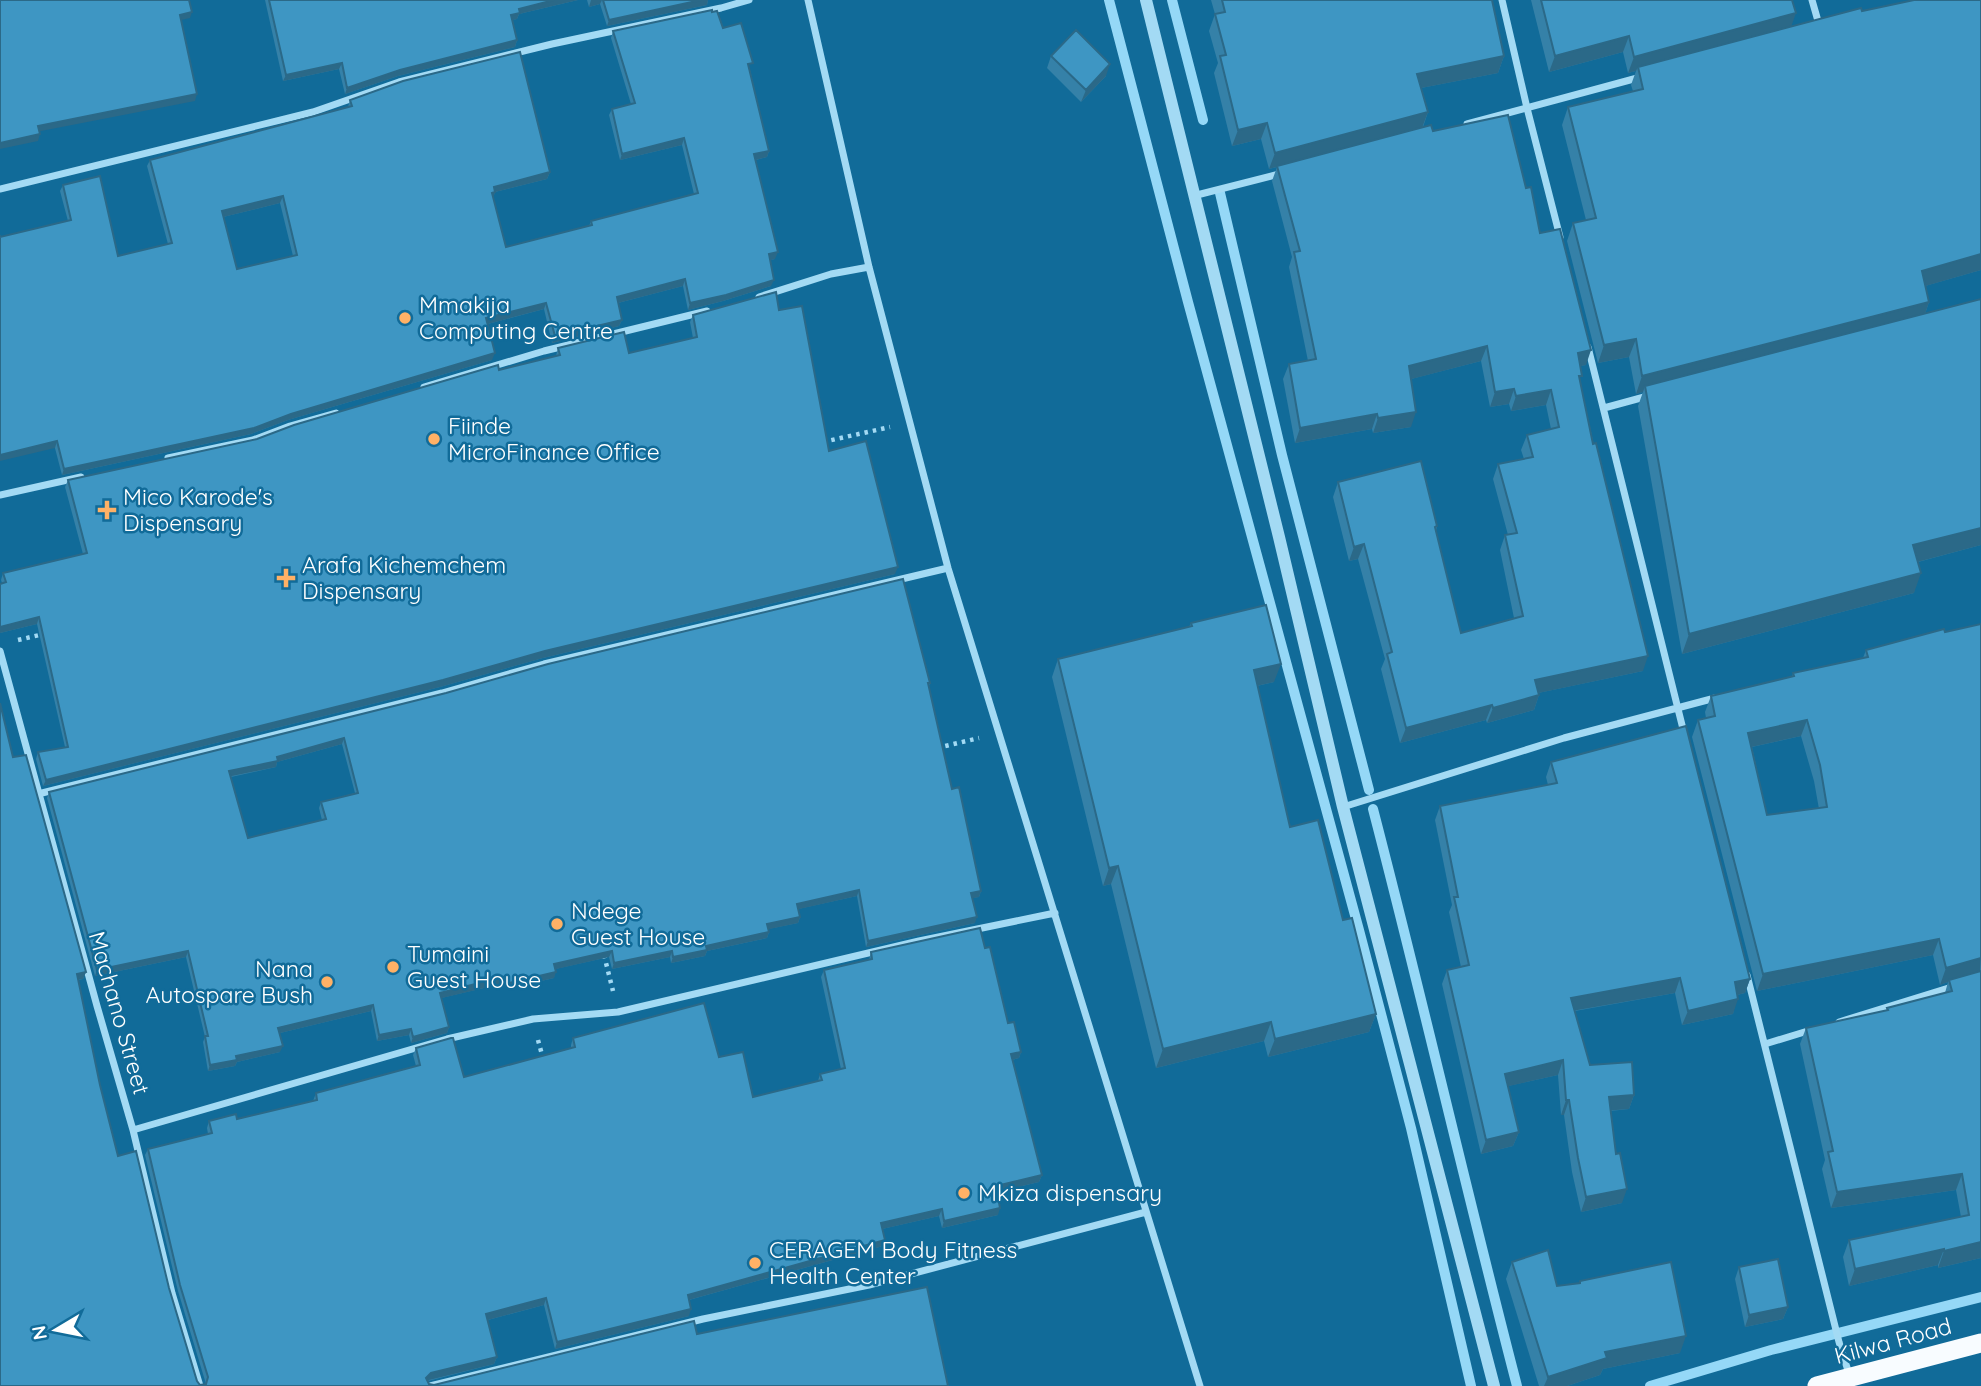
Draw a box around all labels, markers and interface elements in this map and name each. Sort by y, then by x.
place label: Mmakija Computing Centre [419,290,613,345]
marker: Mmakija Computing Centre [397,310,413,326]
place label: Fiinde MicroFinance Office [448,411,660,466]
marker: Fiinde MicroFinance Office [426,431,442,447]
place label: Mico Karode's Dispensary [123,482,273,537]
marker: Mico Karode's Dispensary [97,500,117,520]
place label: Arafa Kichemchem Dispensary [302,550,506,605]
marker: Arafa Kichemchem Dispensary [276,568,296,588]
place label: Ndege Guest House [571,896,705,951]
marker: Ndege Guest House [549,916,565,932]
street label: Machano Street [82,928,157,1098]
place label: Tumaini Guest House [407,939,541,994]
place label: Nana Autospare Bush [145,954,313,1009]
marker: Tumaini Guest House [385,959,401,975]
marker: Nana Autospare Bush [319,974,335,990]
place label: Mkiza dispensary [978,1178,1162,1207]
marker: Mkiza dispensary [956,1185,972,1201]
place label: CERAGEM Body Fitness Health Center [769,1235,1017,1290]
marker: CERAGEM Body Fitness Health Center [747,1255,763,1271]
north arrow [21,1295,91,1365]
street label: Kilwa Road [1831,1311,1955,1370]
text: N [26,1324,52,1342]

